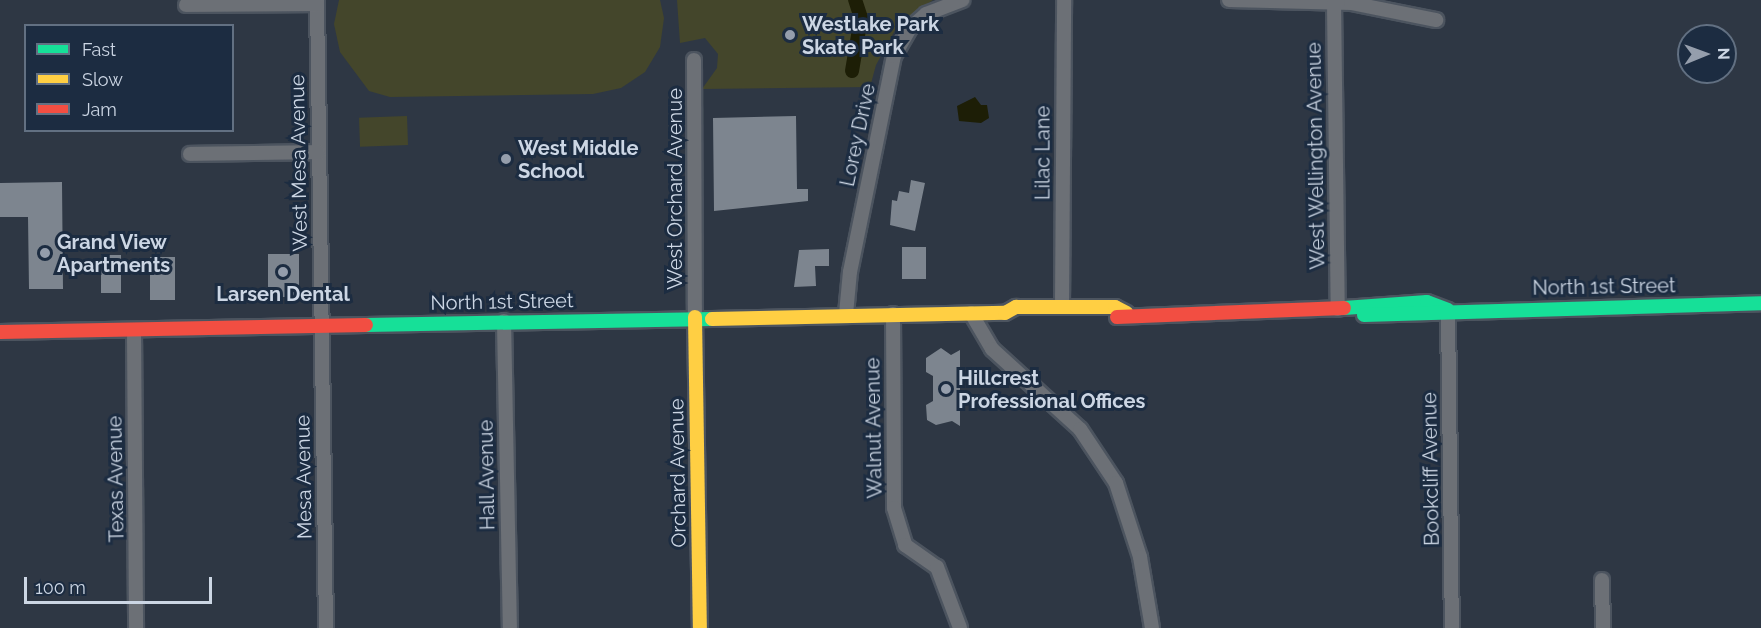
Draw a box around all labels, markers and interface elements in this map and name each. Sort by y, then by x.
place label: Westlake Park Skate Park [802,12,939,59]
legend [24,24,234,132]
north arrow [1677,24,1737,84]
marker: Westlake Park Skate Park [783,28,797,42]
text: Fast [82,39,116,60]
street label: West Wellington Avenue [1302,41,1330,271]
text: N [1714,47,1733,60]
text: Slow [82,69,123,90]
street label: West Mesa Avenue [285,74,313,252]
street label: Lorey Drive [835,81,881,189]
street label: West Orchard Avenue [663,88,687,290]
text: Jam [82,99,117,120]
street label: Lilac Lane [1031,106,1055,200]
place label: West Middle School [518,136,638,183]
marker: West Middle School [499,152,513,166]
place label: Grand View Apartments [57,230,170,277]
marker: Grand View Apartments [38,246,52,260]
marker: Larsen Dental [276,265,290,279]
street label: North 1st Street [1532,274,1676,300]
place label: Larsen Dental [216,282,350,306]
street label: North 1st Street [430,289,574,315]
street label: Walnut Avenue [861,357,887,499]
place label: Hillcrest Professional Offices [958,366,1146,413]
marker: Hillcrest Professional Offices [939,382,953,396]
street label: Bookcliff Avenue [1418,391,1444,547]
street label: Orchard Avenue [665,398,691,548]
street label: Mesa Avenue [291,414,317,540]
street label: Texas Avenue [103,415,129,543]
street label: Hall Avenue [474,419,500,531]
scale bar [27,565,214,603]
text: 100 m [35,577,86,598]

